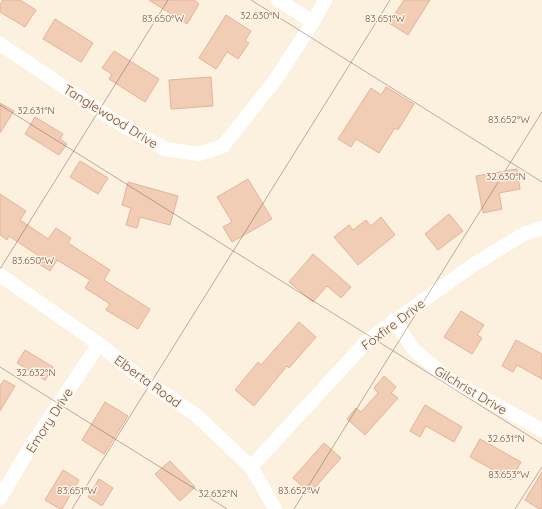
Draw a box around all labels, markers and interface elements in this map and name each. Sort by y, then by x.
text: 32.630°N [240,9,280,22]
text: 83.650°W [142,12,184,25]
text: 83.651°W [365,12,405,25]
street label: Tanglewood Drive [61,80,161,152]
text: 32.631°N [17,104,55,117]
text: 83.652°W [488,113,530,126]
text: 32.630°N [486,170,526,183]
text: 83.650°W [12,254,54,267]
street label: Foxfire Drive [358,295,428,353]
street label: Elberta Road [111,351,185,411]
street label: Gilchrist Drive [432,362,510,418]
text: 32.632°N [16,366,56,379]
street label: Emory Drive [22,384,76,456]
text: 32.631°N [487,432,525,445]
text: 83.653°W [488,468,530,481]
text: 83.651°W [57,484,97,497]
text: 83.652°W [278,484,320,497]
text: 32.632°N [198,487,238,500]

